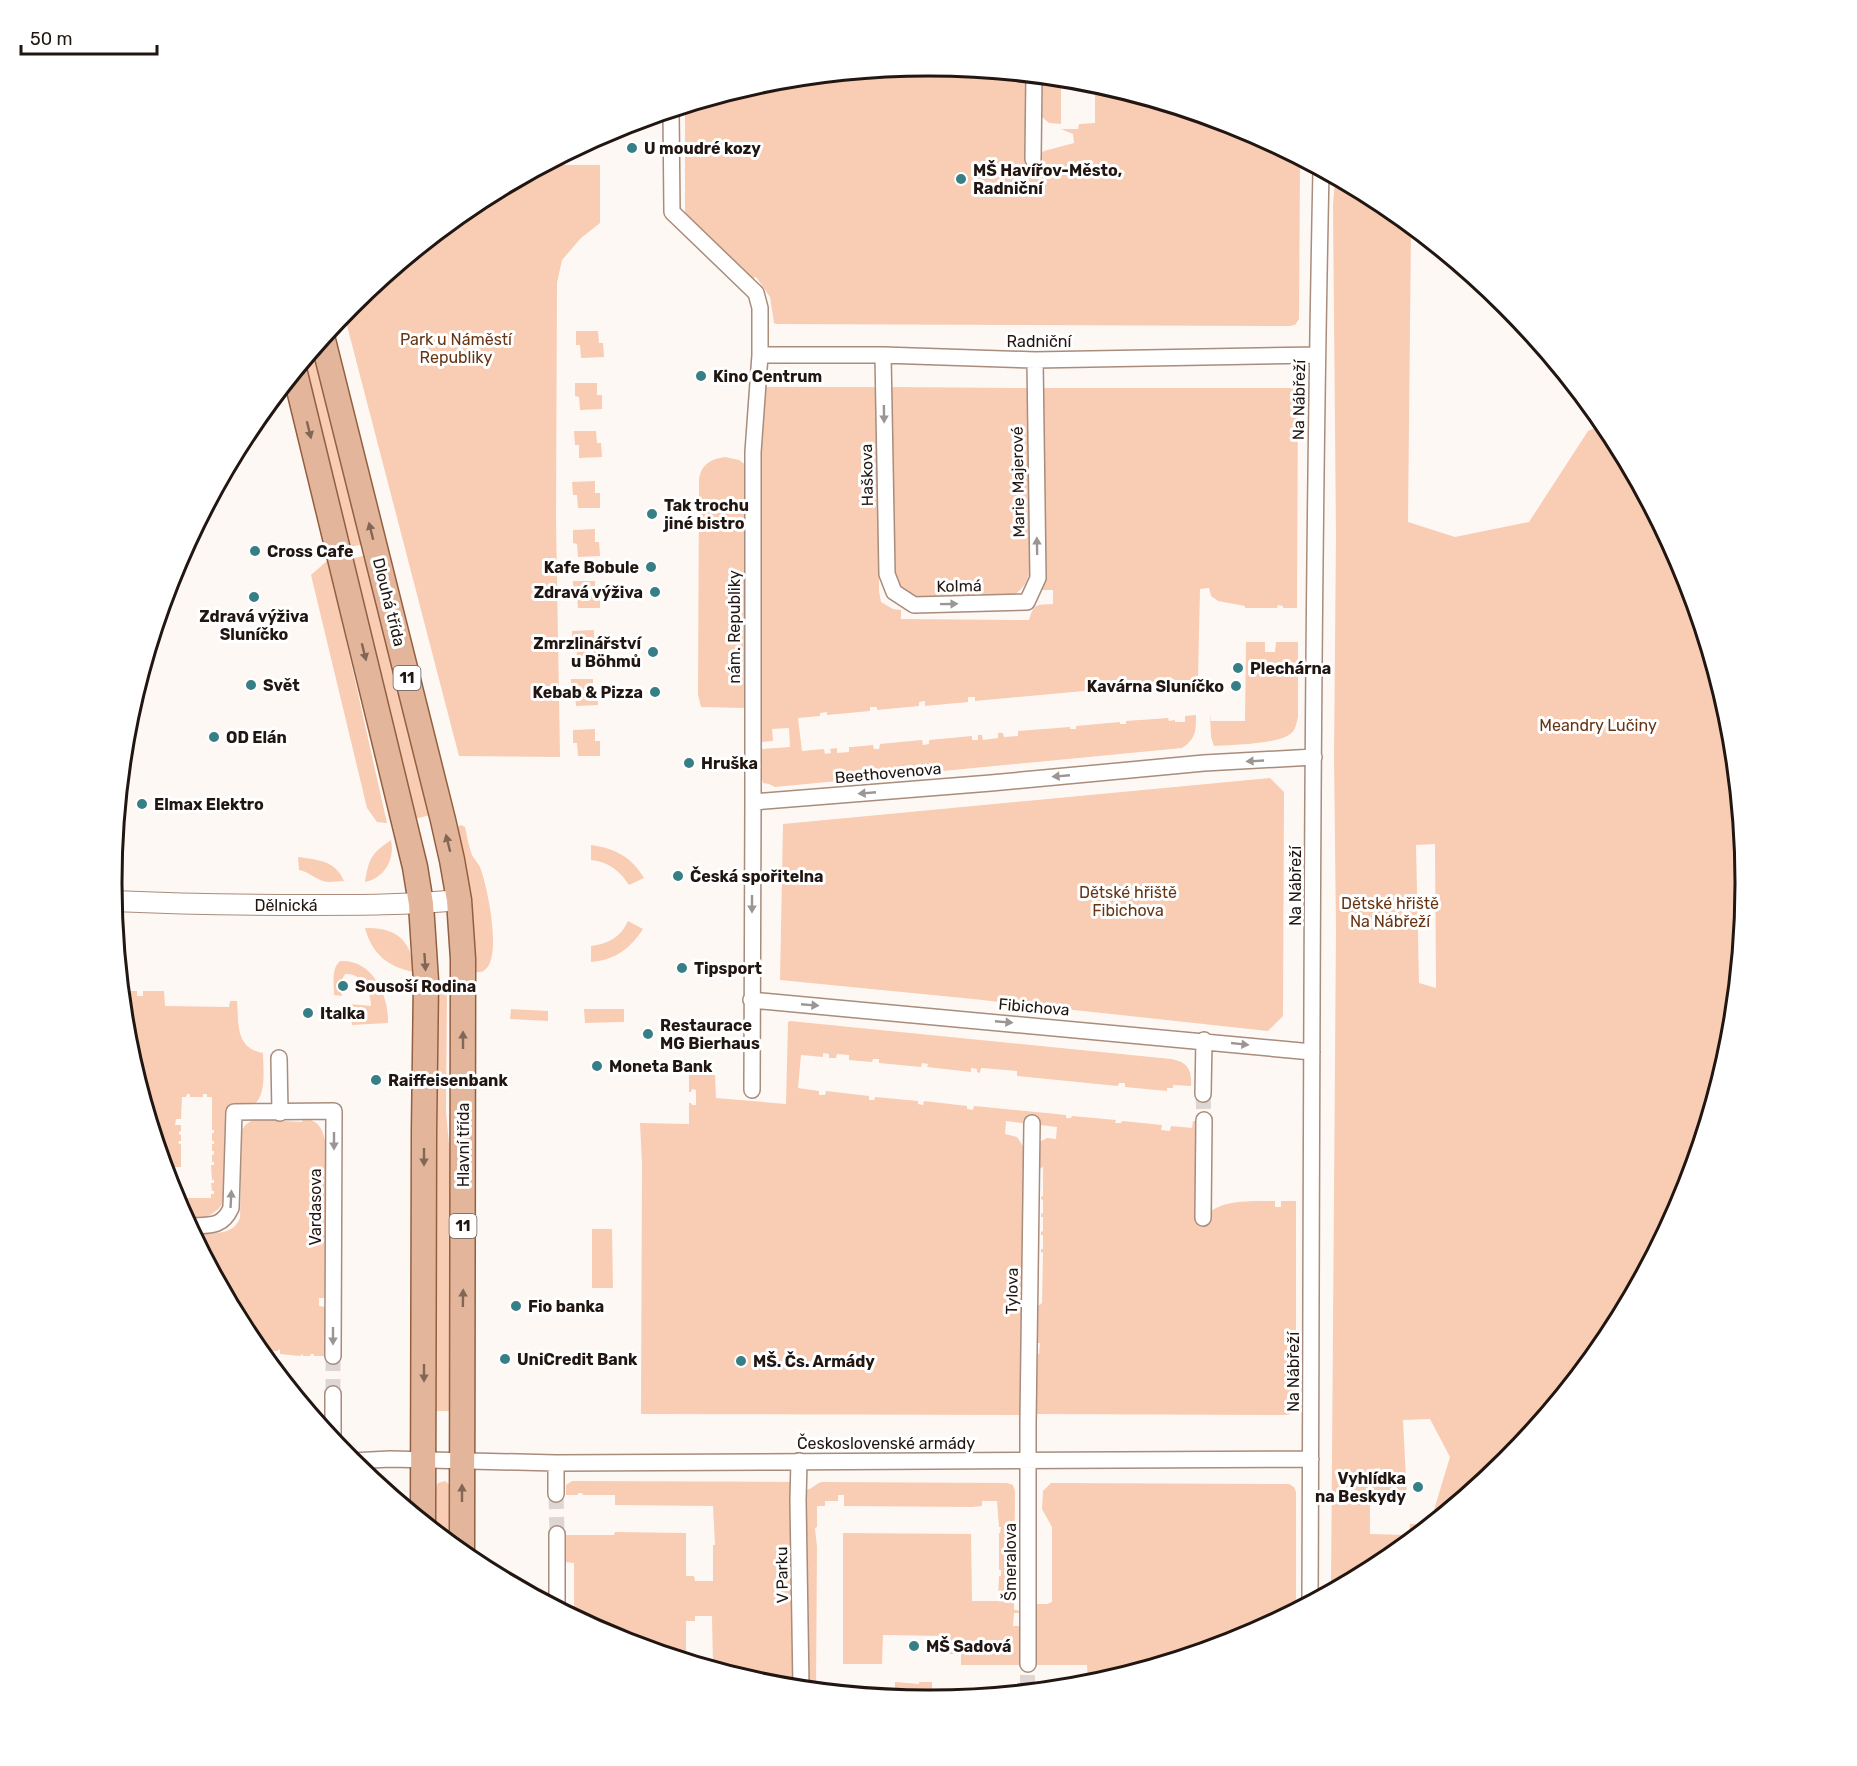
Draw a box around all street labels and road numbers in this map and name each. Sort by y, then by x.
street label: Radniční [1007,332,1073,351]
street label: Na Nábřeží [1289,359,1309,440]
street label: Marie Majerové [1008,426,1028,538]
street label: Haškova [857,444,877,506]
street label: Dlouhá třída [369,556,409,648]
street label: nám. Republiky [725,570,744,684]
street label: Kolmá [936,576,982,596]
road number: 11 [394,666,420,690]
street label: Beethovenova [834,759,942,787]
street label: Na Nábřeží [1286,845,1305,926]
street label: Dělnická [254,896,318,915]
street label: Fibichova [998,994,1070,1020]
street label: Hlavní třída [454,1103,473,1187]
street label: Vardasova [306,1168,325,1246]
road number: 11 [450,1214,476,1238]
street label: Tylova [1002,1267,1022,1315]
street label: Na Nábřeží [1284,1331,1303,1412]
street label: Československé armády [797,1433,975,1453]
street label: Šmeralova [1000,1523,1020,1601]
street label: V Parku [772,1546,792,1604]

